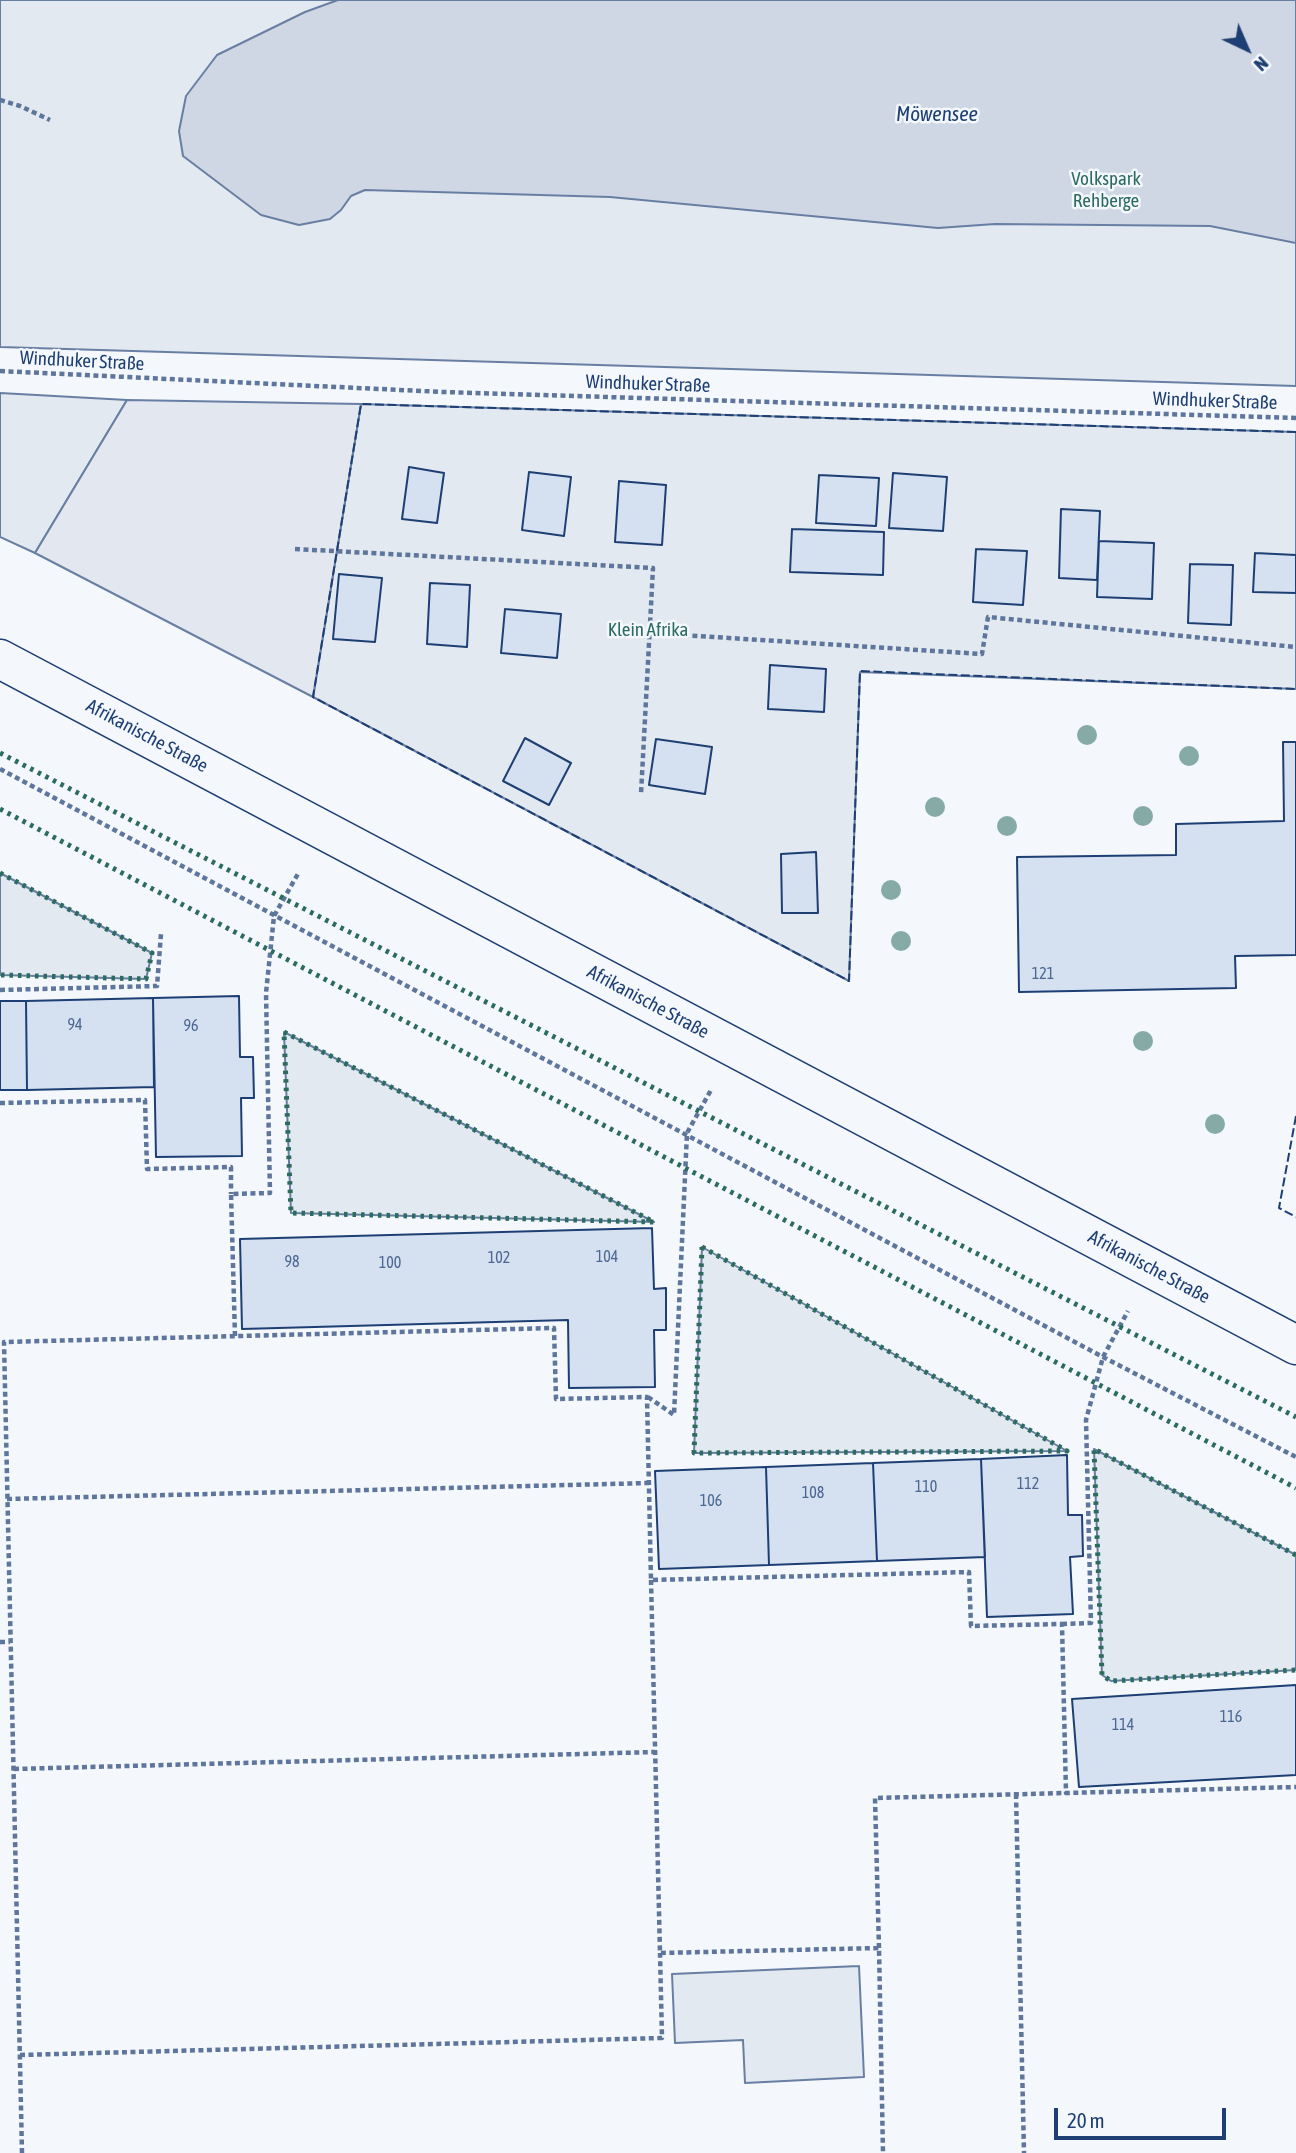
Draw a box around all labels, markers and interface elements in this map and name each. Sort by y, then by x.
north arrow [1212,14,1282,84]
text: N [1250,52,1273,76]
water label: Möwensee [896,101,978,127]
park label: Volkspark Rehberge [1071,168,1141,212]
street label: Windhuker Straße [19,346,145,376]
street label: Windhuker Straße [585,370,711,398]
street label: Windhuker Straße [1152,387,1278,415]
park label: Klein Afrika [608,619,688,641]
street label: Afrikanische Straße [82,694,212,778]
street label: Afrikanische Straße [583,960,713,1044]
house number: 121 [1032,964,1054,984]
house number: 94 [67,1015,83,1035]
house number: 96 [183,1016,199,1036]
street label: Afrikanische Straße [1084,1225,1214,1309]
house number: 104 [596,1247,618,1267]
house number: 102 [488,1248,510,1268]
house number: 98 [284,1252,300,1272]
house number: 100 [379,1253,401,1273]
house number: 112 [1017,1474,1039,1494]
house number: 110 [915,1477,937,1497]
house number: 108 [802,1483,824,1503]
house number: 106 [700,1491,722,1511]
house number: 116 [1220,1707,1242,1727]
house number: 114 [1112,1715,1134,1735]
scale bar [1058,2094,1230,2138]
text: 20 m [1067,2108,1105,2132]

